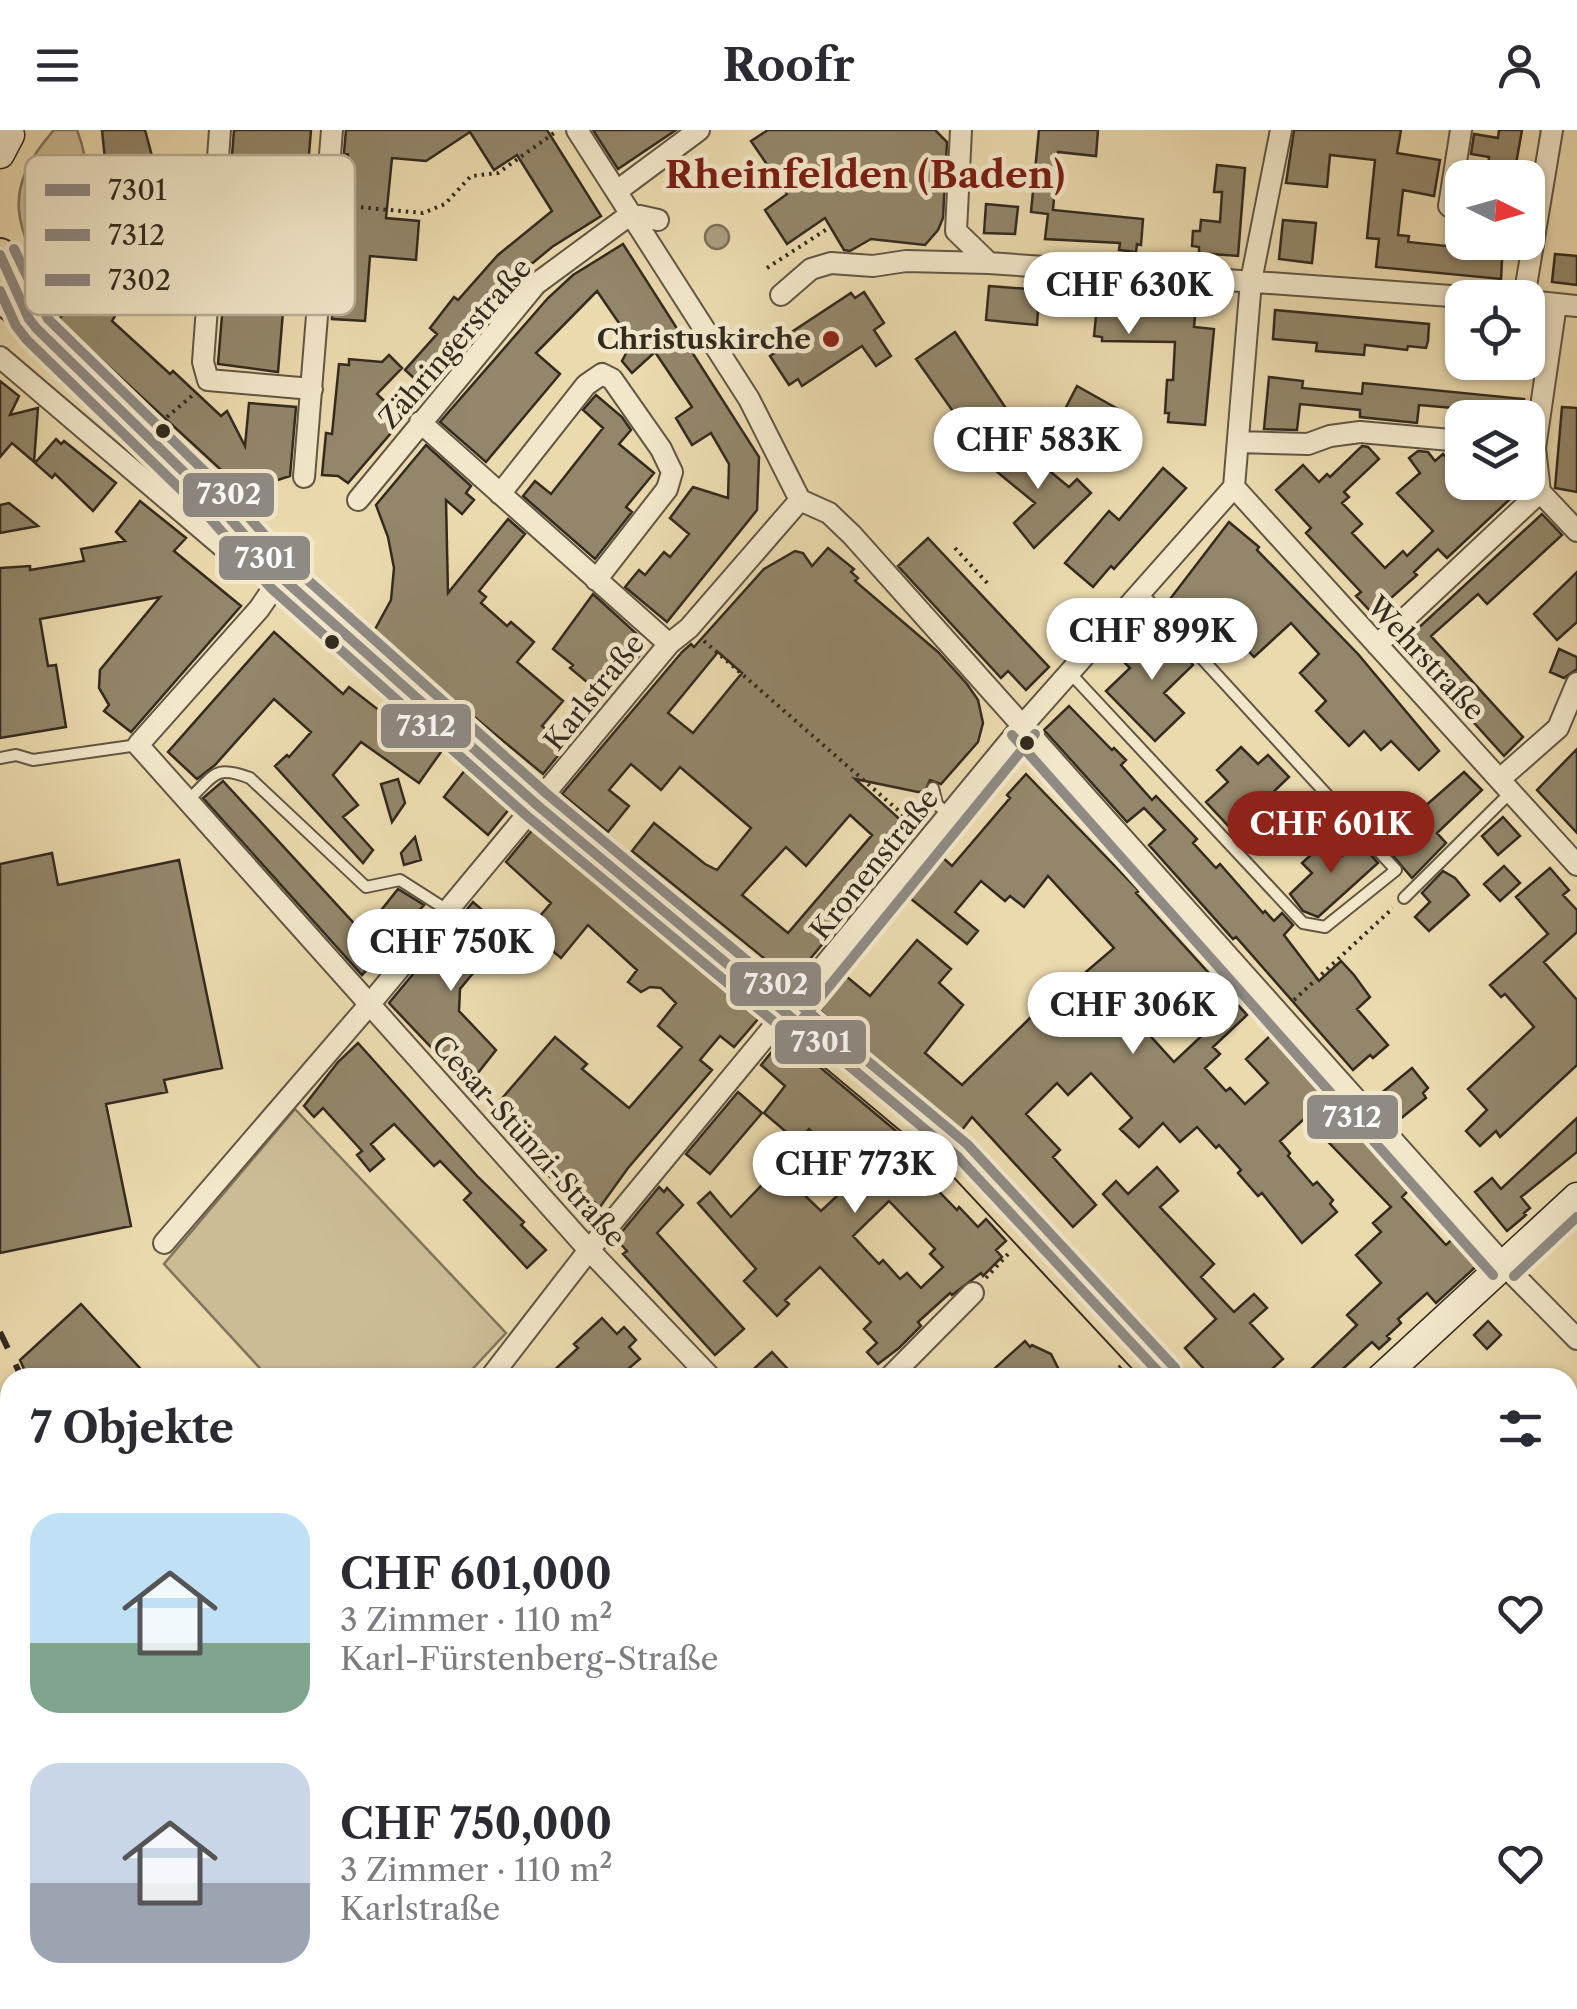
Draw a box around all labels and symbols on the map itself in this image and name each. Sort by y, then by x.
district label: Rheinfelden (Baden) [665,151,1065,198]
legend [25,155,355,315]
north arrow [1445,160,1545,260]
text: 7301 [108,173,167,207]
text: 7312 [108,218,165,252]
street label: Zähringerstraße [372,251,538,435]
pin: CHF 630K [1026,252,1232,337]
text: 7302 [108,263,171,297]
place label: Christuskirche [597,322,811,356]
marker: Christuskirche [820,328,842,350]
pin: CHF 583K [935,407,1141,492]
unlabelled marker [153,421,173,441]
line badge: 7302 [181,471,276,519]
text: 7302 [197,477,261,511]
line badge: 7301 [217,534,312,582]
text: 7301 [235,541,296,575]
street label: Wehrstraße [1359,588,1492,727]
pin: CHF 899K [1049,598,1255,683]
street label: Karlstraße [537,627,651,757]
unlabelled marker [322,632,342,652]
line badge: 7312 [379,702,473,750]
text: 7312 [396,709,456,743]
unlabelled marker [1017,733,1037,753]
street label: Kronenstraße [803,782,945,946]
pin: CHF 601K [1228,791,1434,876]
pin: CHF 750K [348,909,554,994]
line badge: 7302 [728,960,823,1008]
text: 7302 [744,967,808,1001]
pin: CHF 306K [1030,972,1236,1057]
line badge: 7301 [773,1018,868,1066]
text: 7301 [791,1025,852,1059]
street label: Cesar-Stünzi-Straße [425,1028,633,1254]
line badge: 7312 [1305,1093,1400,1141]
text: 7312 [1322,1100,1382,1134]
pin: CHF 773K [752,1131,958,1216]

